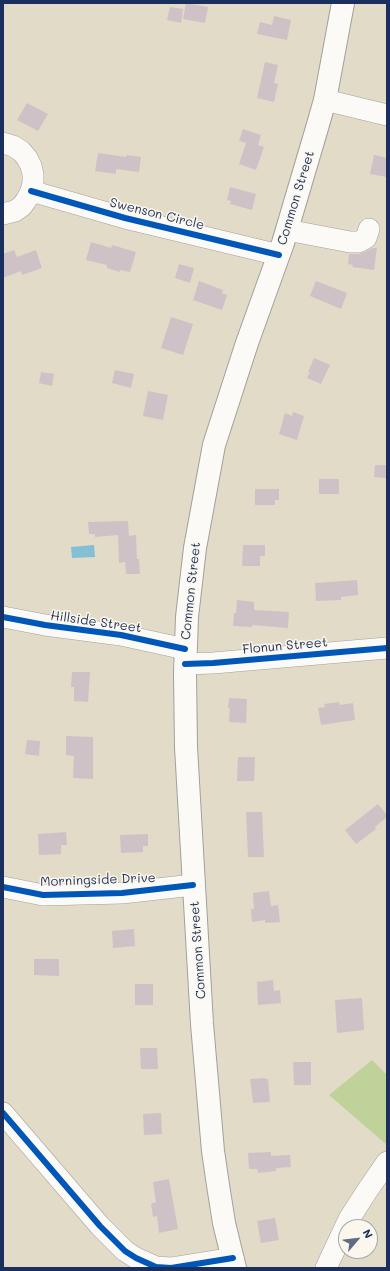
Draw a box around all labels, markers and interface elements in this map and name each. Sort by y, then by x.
street label: Common Street [274,149,318,247]
street label: Swenson Circle [108,195,206,233]
street label: Common Street [178,541,204,641]
street label: Hillside Street [49,608,143,636]
street label: Flonun Street [242,635,328,657]
street label: Morningside Drive [40,870,156,890]
street label: Common Street [187,900,209,1000]
north arrow [338,1219,378,1259]
text: N [360,1226,377,1241]

